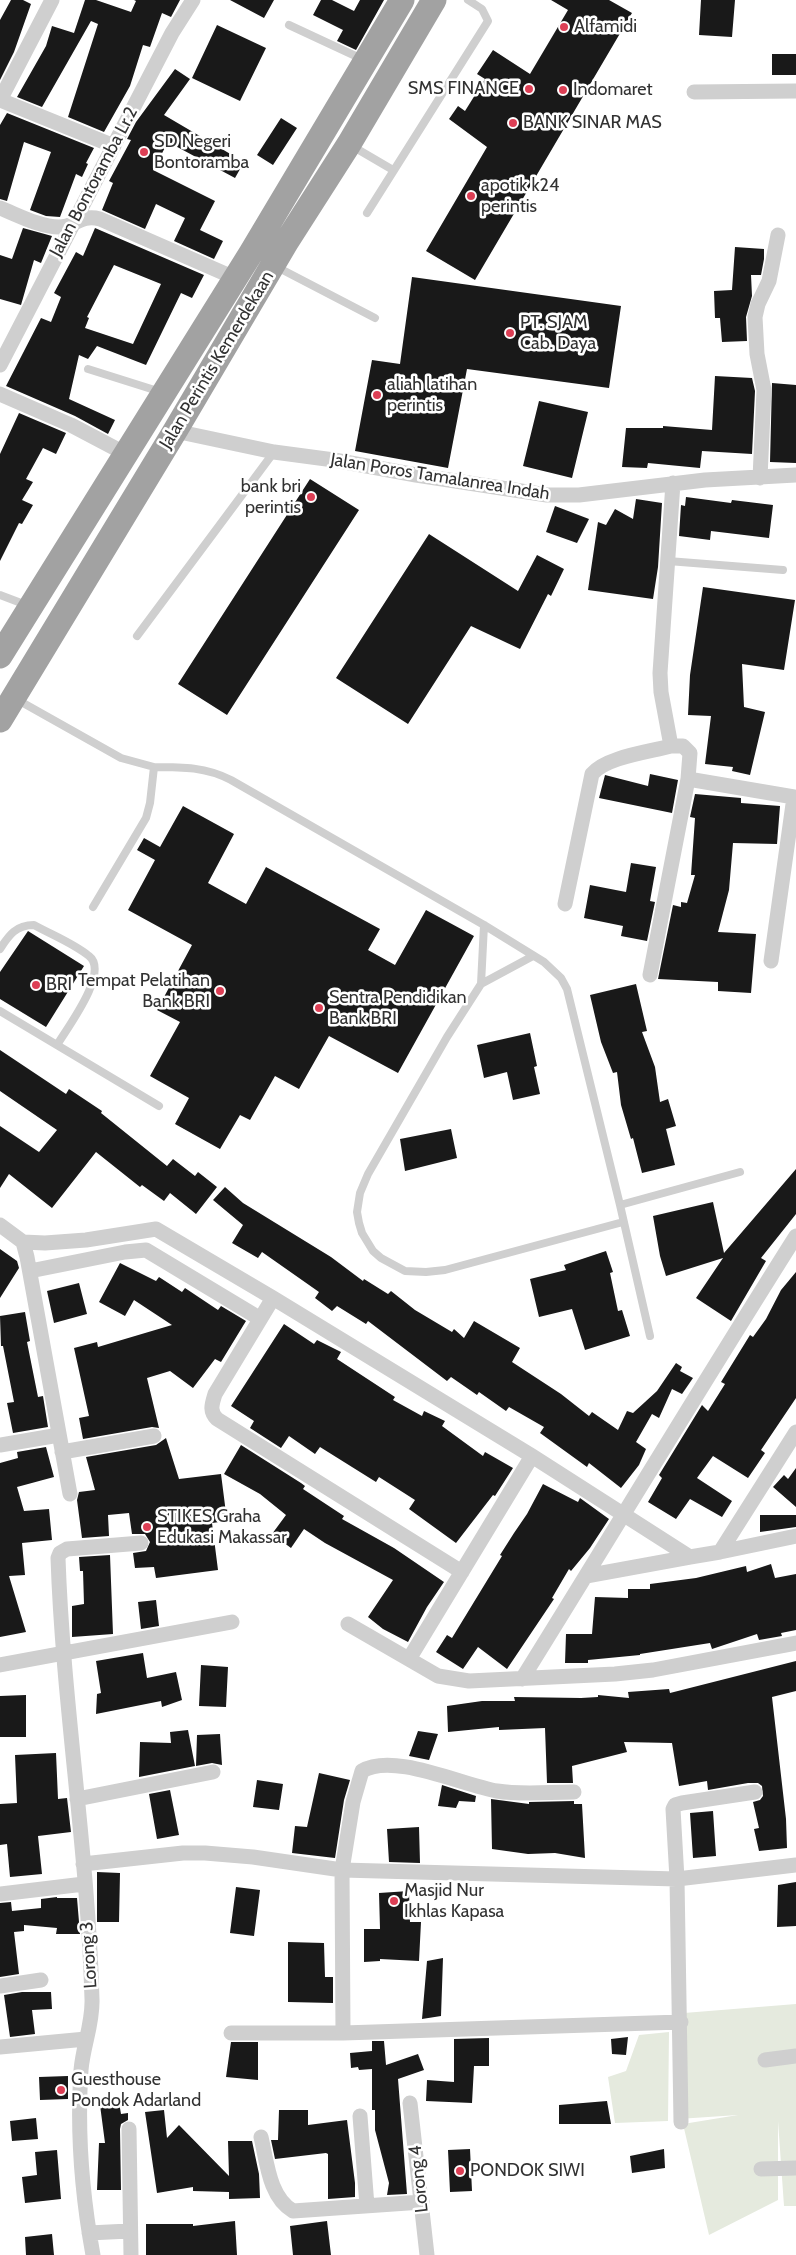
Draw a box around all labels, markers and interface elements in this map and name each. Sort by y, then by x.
place label: Alfamidi [574,16,637,38]
marker: Alfamidi [558,21,570,33]
place label: SMS FINANCE [408,78,519,100]
place label: Indomaret [573,79,653,101]
marker: SMS FINANCE [523,83,535,95]
marker: Indomaret [557,84,569,96]
street label: Jalan Bontoramba Lr.2 [45,103,143,261]
place label: BANK SINAR MAS [523,112,662,134]
marker: BANK SINAR MAS [507,117,519,129]
place label: SD Negeri Bontoramba [154,131,249,173]
marker: SD Negeri Bontoramba [138,146,150,158]
place label: apotik k24 perintis [481,175,559,218]
marker: apotik k24 perintis [465,190,477,202]
street label: Jalan Perintis Kemerdekaan [155,267,279,453]
place label: PT. SJAM Cab. Daya [520,312,596,354]
marker: PT. SJAM Cab. Daya [504,327,516,339]
place label: aliah latihan perintis [387,374,477,416]
marker: aliah latihan perintis [371,389,383,401]
street label: Jalan Poros Tamalanrea Indah [329,449,551,505]
place label: bank bri perintis [241,476,301,518]
marker: bank bri perintis [305,491,317,503]
place label: Tempat Pelatihan Bank BRI [78,970,210,1012]
place label: BRI [46,974,72,996]
marker: BRI [30,979,42,991]
marker: Tempat Pelatihan Bank BRI [214,985,226,997]
place label: Sentra Pendidikan Bank BRI [329,987,467,1030]
marker: Sentra Pendidikan Bank BRI [313,1002,325,1014]
place label: STIKES Graha Edukasi Makassar [157,1506,287,1548]
marker: STIKES Graha Edukasi Makassar [141,1521,153,1533]
place label: Masjid Nur Ikhlas Kapasa [404,1880,504,1922]
marker: Masjid Nur Ikhlas Kapasa [388,1895,400,1907]
street label: Lorong 3 [76,1921,102,1989]
place label: Guesthouse Pondok Adarland [71,2069,201,2112]
marker: Guesthouse Pondok Adarland [55,2084,67,2096]
street label: Lorong 4 [405,2144,433,2214]
place label: PONDOK SIWI [470,2160,585,2182]
marker: PONDOK SIWI [454,2165,466,2177]

